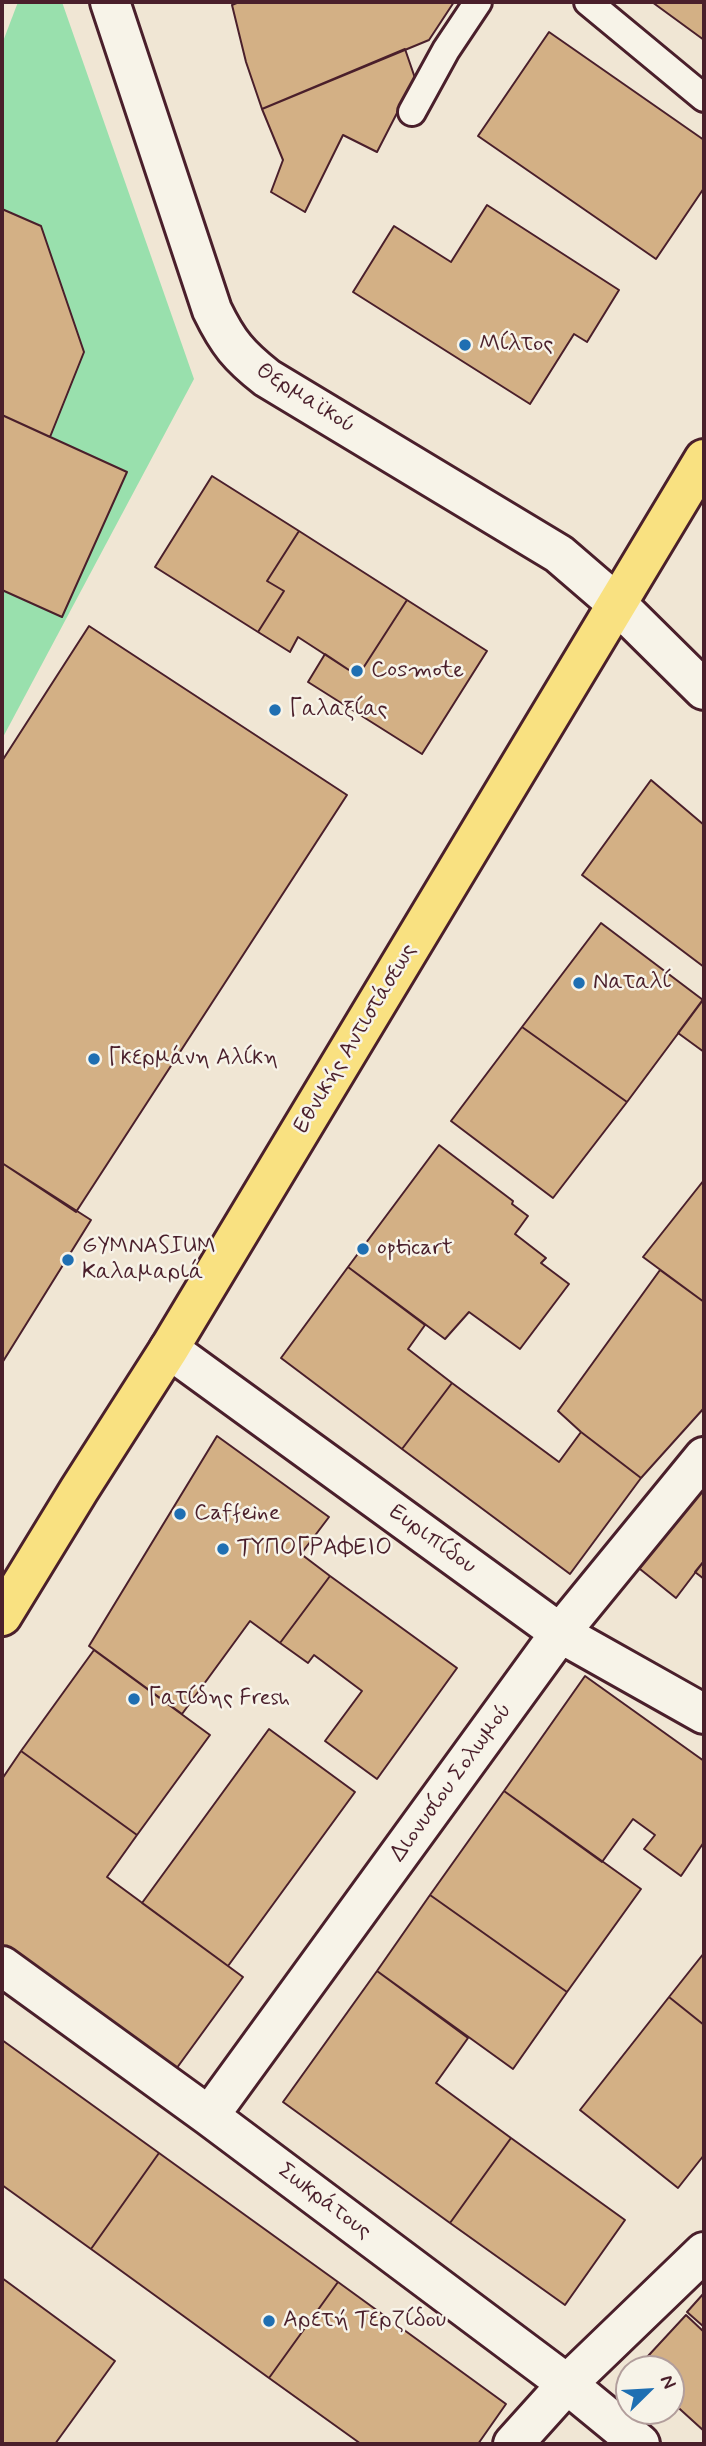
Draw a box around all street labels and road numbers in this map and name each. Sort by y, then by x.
street label: Θερμαϊκού [250,358,360,440]
street label: Εθνικής Αντιστάσεως [288,939,424,1139]
street label: Ευριπίδου [383,1499,481,1581]
street label: Διονυσίου Σολωμού [385,1698,519,1868]
street label: Σωκράτους [272,2158,376,2246]

